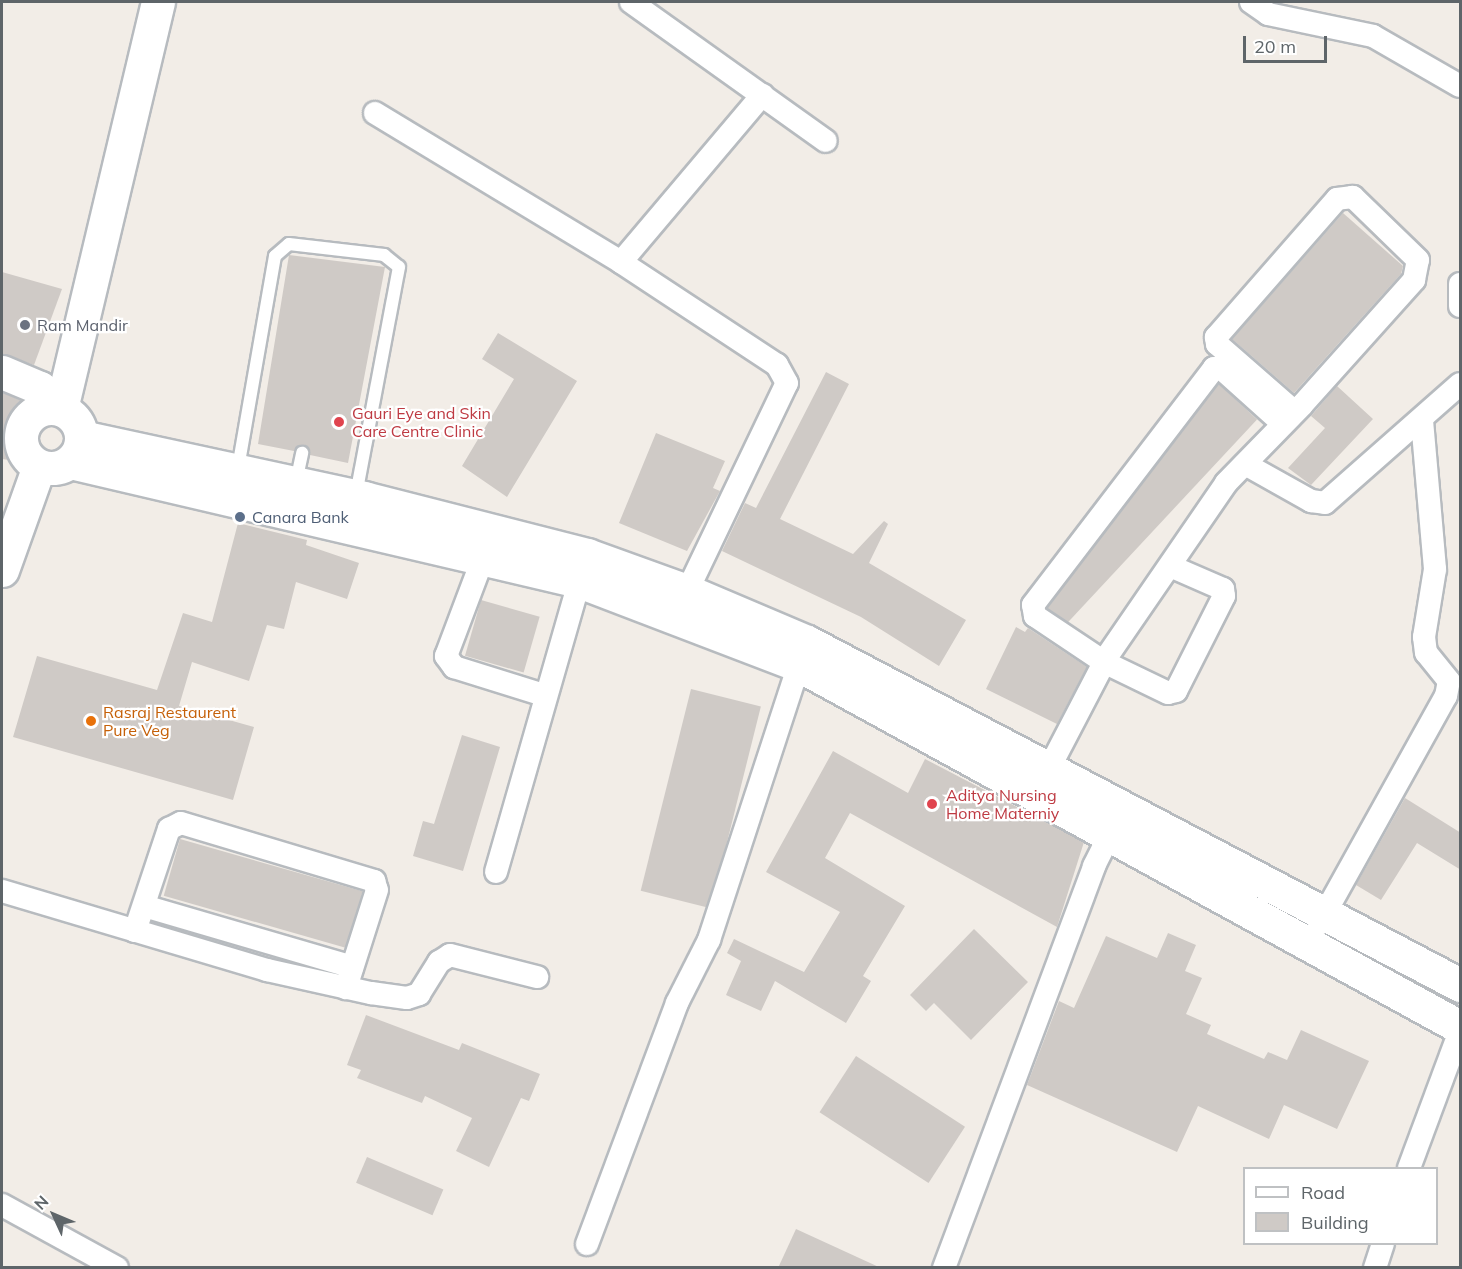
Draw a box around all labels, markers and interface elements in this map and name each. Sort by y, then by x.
scale bar [1246,24,1330,62]
text: 20 m [1254,35,1296,58]
place label: Ram Mandir [37,315,128,335]
marker: Ram Mandir [18,318,32,332]
place label: Gauri Eye and Skin Care Centre Clinic [352,403,491,441]
marker: Gauri Eye and Skin Care Centre Clinic [330,413,348,431]
place label: Canara Bank [252,507,349,527]
marker: Canara Bank [233,510,247,524]
place label: Rasraj Restaurent Pure Veg [103,702,236,740]
marker: Rasraj Restaurent Pure Veg [84,714,98,728]
place label: Aditya Nursing Home Materniy [946,785,1059,823]
marker: Aditya Nursing Home Materniy [923,795,941,813]
legend [1243,1167,1438,1245]
text: Road [1301,1181,1345,1204]
north arrow [24,1185,84,1245]
text: N [30,1191,52,1214]
text: Building [1301,1211,1369,1234]

